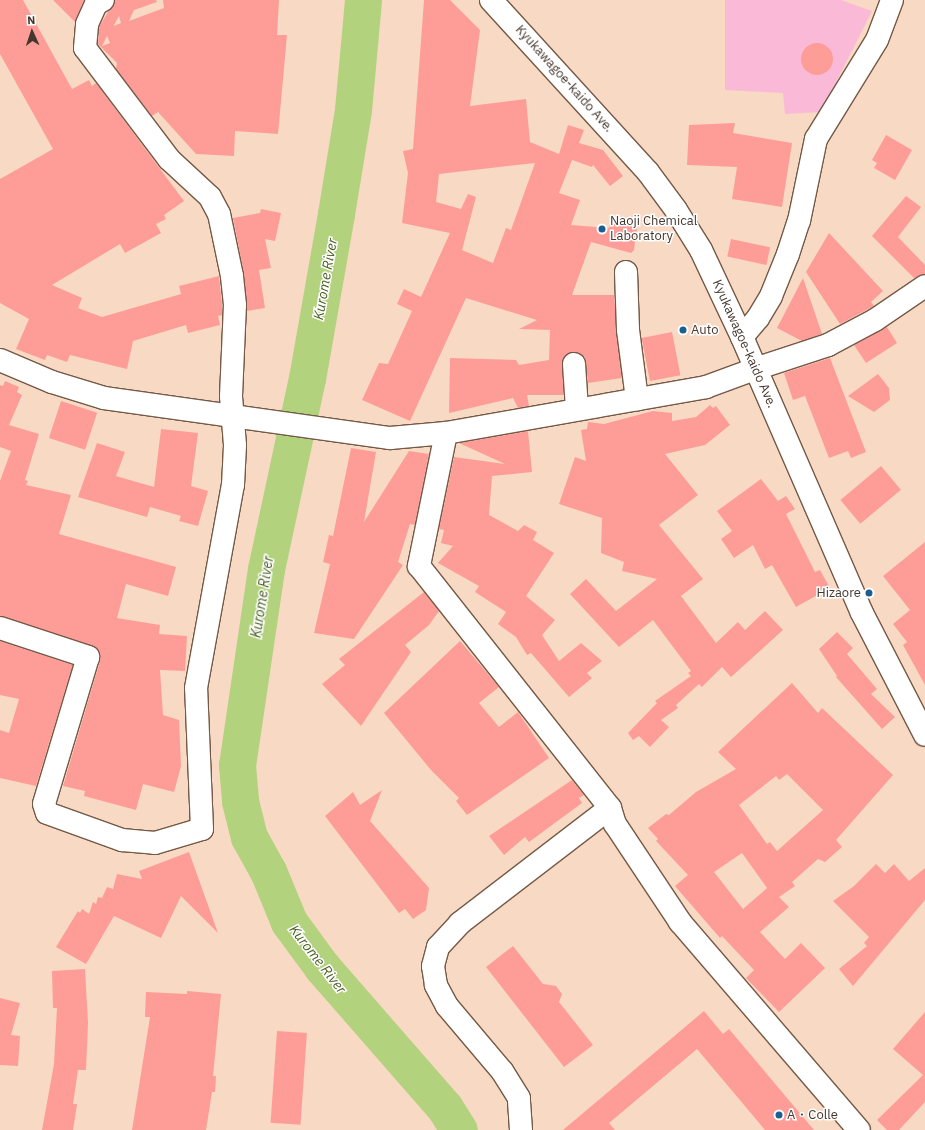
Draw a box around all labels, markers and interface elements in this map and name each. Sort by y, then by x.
north arrow [12,12,52,52]
text: N [27,13,36,27]
street label: Kyukawagoe-kaido Ave. [512,22,616,136]
place label: Naoji Chemical Laboratory [610,214,697,245]
marker: Naoji Chemical Laboratory [597,224,607,234]
water label: Kurome River [310,237,340,321]
street label: Kyukawagoe-kaido Ave. [709,277,779,411]
place label: Auto [691,322,719,338]
marker: Auto [678,325,688,335]
water label: Kurome River [247,555,277,639]
place label: Hizaore [816,585,861,601]
marker: Hizaore [864,588,874,598]
water label: Kurome River [286,921,350,997]
place label: A・Colle [787,1107,838,1123]
marker: A・Colle [774,1110,784,1120]

